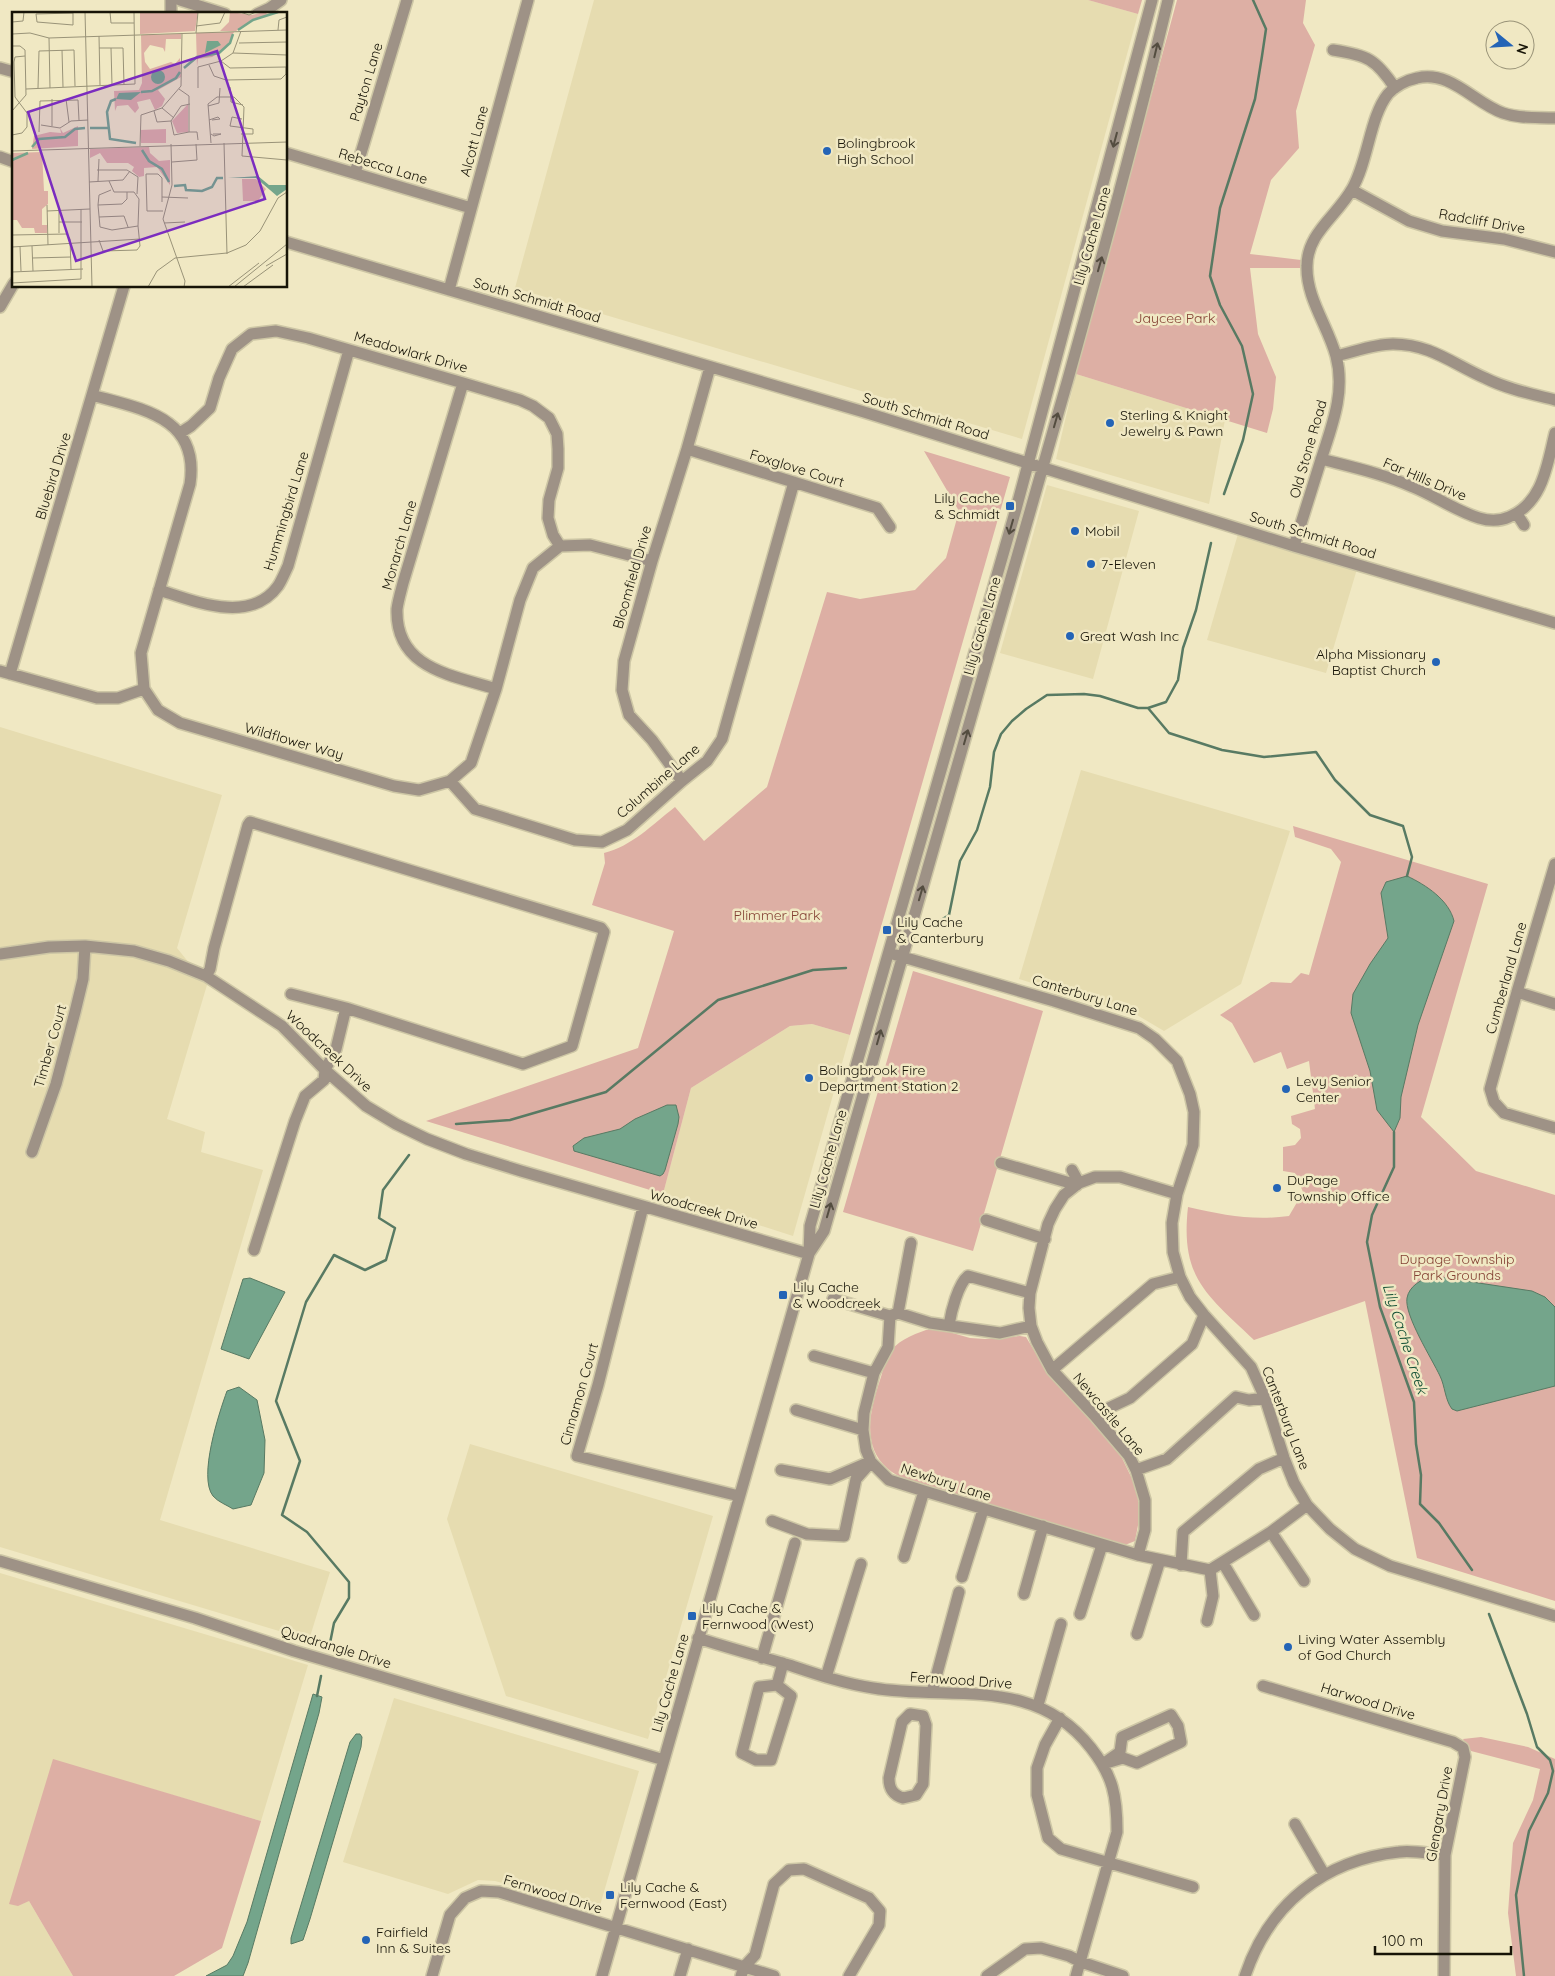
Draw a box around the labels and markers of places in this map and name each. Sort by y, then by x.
place label: Bolingbrook High School [837,134,916,168]
marker: Bolingbrook High School [821,145,833,157]
place label: Sterling & Knight Jewelry & Pawn [1120,406,1228,440]
marker: Sterling & Knight Jewelry & Pawn [1104,417,1116,429]
place label: Lily Cache & Schmidt [934,489,1000,523]
marker: Lily Cache & Schmidt [1004,500,1016,512]
place label: Mobil [1085,522,1120,540]
marker: Mobil [1069,525,1081,537]
place label: 7-Eleven [1101,555,1156,573]
marker: 7-Eleven [1085,558,1097,570]
place label: Great Wash Inc [1080,627,1179,645]
marker: Great Wash Inc [1064,630,1076,642]
place label: Alpha Missionary Baptist Church [1316,645,1426,679]
marker: Alpha Missionary Baptist Church [1430,656,1442,668]
place label: Lily Cache & Canterbury [897,913,984,947]
marker: Lily Cache & Canterbury [881,924,893,936]
place label: Bolingbrook Fire Department Station 2 [819,1061,959,1095]
marker: Bolingbrook Fire Department Station 2 [803,1072,815,1084]
place label: Levy Senior Center [1296,1072,1372,1106]
marker: Levy Senior Center [1280,1083,1292,1095]
place label: DuPage Township Office [1287,1171,1390,1205]
marker: DuPage Township Office [1271,1182,1283,1194]
place label: Lily Cache & Woodcreek [793,1278,881,1312]
marker: Lily Cache & Woodcreek [777,1289,789,1301]
place label: Lily Cache & Fernwood (West) [702,1599,814,1633]
marker: Lily Cache & Fernwood (West) [686,1610,698,1622]
place label: Living Water Assembly of God Church [1298,1630,1446,1664]
marker: Living Water Assembly of God Church [1282,1641,1294,1653]
place label: Lily Cache & Fernwood (East) [620,1878,727,1912]
marker: Lily Cache & Fernwood (East) [604,1889,616,1901]
place label: Fairfield Inn & Suites [376,1923,451,1957]
marker: Fairfield Inn & Suites [360,1934,372,1946]

